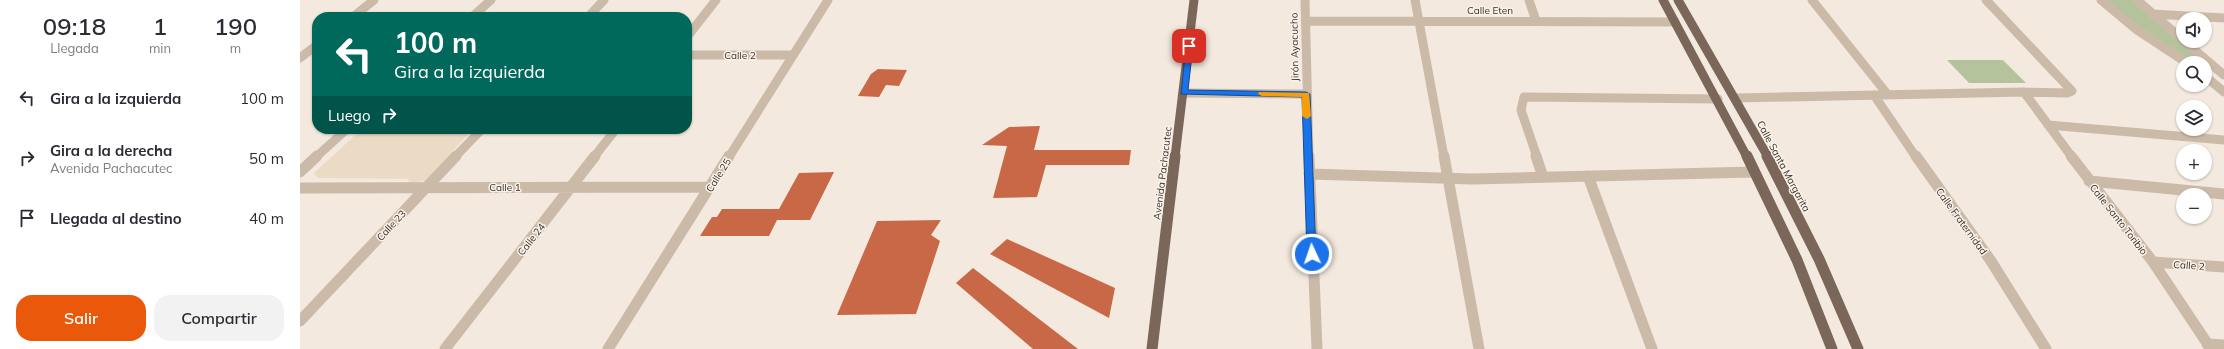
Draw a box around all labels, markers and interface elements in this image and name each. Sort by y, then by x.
street label: Calle Eten [1467,4,1513,17]
text: 09:18 [43,11,106,41]
text: 1 [153,11,167,41]
text: 190 [214,11,257,41]
street label: Jirón Ayacucho [1287,12,1302,82]
map controls [2176,12,2212,224]
button: sound [2176,12,2212,48]
text: 100 m [394,25,477,60]
icon: left [328,28,380,80]
pin [1172,29,1206,63]
icon: arrive [1178,35,1200,57]
text: Llegada [50,40,99,56]
text: min [149,40,171,56]
text: m [230,40,241,56]
street label: Calle 2 [724,49,756,62]
button: search [2176,56,2212,92]
text: Gira a la izquierda [394,60,545,83]
icon: left [16,87,38,109]
text: Gira a la izquierda [50,89,181,108]
text: 100 m [240,89,284,108]
button: layers [2176,100,2212,136]
icon: right [378,104,400,126]
text: Luego [328,106,370,125]
street label: Calle Santa Margarita [1754,118,1813,214]
street label: Avenida Pachacutec [1150,125,1175,221]
text: Gira a la derecha [50,141,172,160]
button: + [2176,144,2212,180]
icon: right [16,147,38,169]
text: 50 m [249,149,284,168]
street label: Calle 25 [703,156,734,195]
text: Avenida Pachacutec [50,160,173,176]
street label: Calle 1 [489,181,521,194]
street label: Calle Santo Toribio [2087,181,2151,258]
street label: Calle Fraternidad [1933,185,1990,257]
button: − [2176,188,2212,224]
icon: arrive [16,207,38,229]
street label: Calle 23 [374,207,409,243]
text: Llegada al destino [50,209,182,228]
text: 40 m [249,209,284,228]
street label: Calle 24 [515,221,548,258]
position arrow [1291,233,1333,275]
street label: Calle 2 [2173,258,2205,273]
button: Salir [16,295,146,341]
button: Compartir [154,295,284,341]

